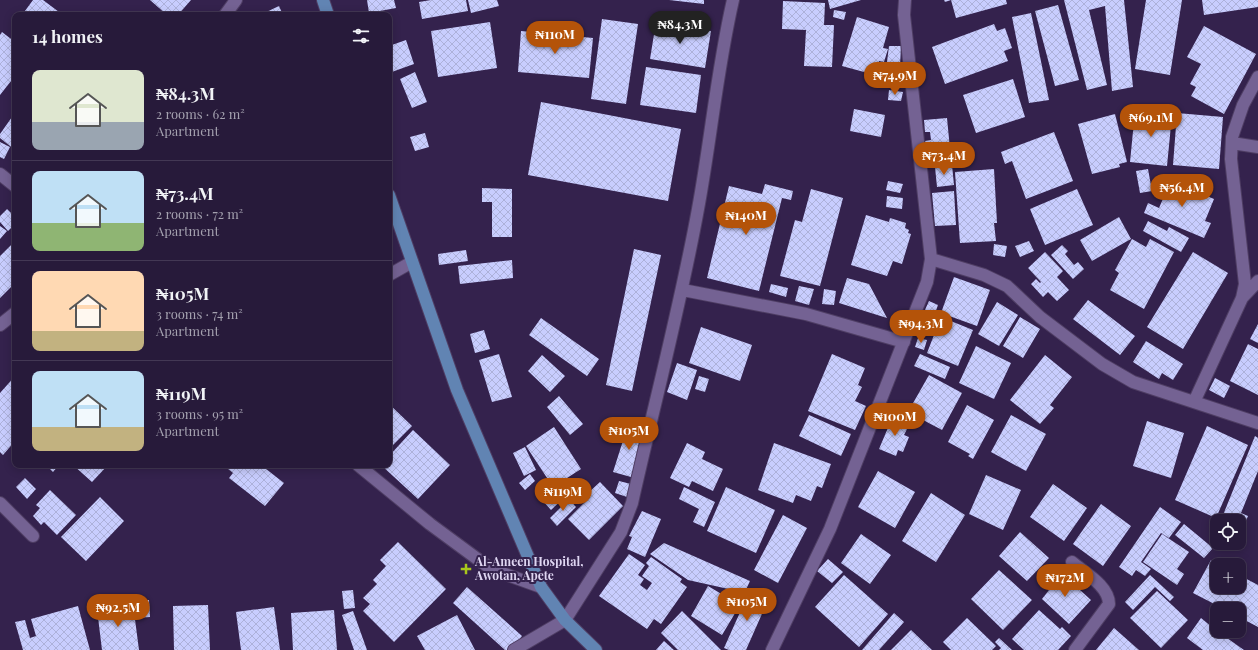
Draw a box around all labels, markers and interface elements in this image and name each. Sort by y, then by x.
pin: ₦84.3M [647,11,713,45]
text: ₦84.3M [657,15,703,32]
pin: ₦110M [527,21,583,55]
text: 14 homes [32,25,103,47]
icon: filters [350,25,372,47]
text: ₦110M [535,25,575,42]
pin: ₦74.9M [862,62,928,96]
text: ₦74.9M [873,66,917,83]
text: ₦84.3M [156,82,215,104]
icon: home [64,86,112,134]
pin: ₦69.1M [1118,104,1184,138]
text: 2 rooms · 62 m² [156,105,245,122]
text: ₦69.1M [1129,108,1173,125]
text: Apartment [156,122,219,139]
pin: ₦73.4M [911,142,977,176]
text: ₦73.4M [922,146,966,163]
pin: ₦56.4M [1149,174,1215,208]
text: ₦56.4M [1159,178,1205,195]
text: ₦73.4M [156,182,214,204]
icon: home [64,187,112,235]
pin: ₦140M [718,202,774,236]
text: 2 rooms · 72 m² [156,205,243,222]
text: ₦140M [725,206,767,223]
text: Apartment [156,222,219,239]
text: ₦105M [156,282,209,304]
icon: home [64,287,112,335]
text: 3 rooms · 74 m² [156,305,243,322]
pin: ₦94.3M [888,310,954,344]
text: ₦94.3M [899,314,943,331]
text: Apartment [156,322,219,339]
text: ₦119M [156,382,206,404]
icon: home [64,387,112,435]
pin: ₦100M [867,403,923,437]
text: 3 rooms · 95 m² [156,405,243,422]
text: ₦100M [873,407,917,424]
pin: ₦105M [601,417,657,451]
text: ₦105M [609,421,649,438]
text: Apartment [156,422,219,439]
pin: ₦119M [535,478,591,512]
text: ₦119M [544,482,582,499]
map controls [1210,514,1246,638]
button: locate [1210,514,1246,550]
place label: Al-Ameen Hospital, Awotan, Apete [474,553,583,583]
button: + [1210,558,1246,594]
marker: Al-Ameen Hospital, Awotan, Apete [460,563,472,575]
pin: ₦172M [1037,564,1093,598]
text: ₦172M [1045,568,1085,585]
pin: ₦105M [719,588,775,622]
text: ₦105M [727,592,767,609]
pin: ₦92.5M [85,594,151,628]
text: ₦92.5M [96,598,140,615]
button: − [1210,602,1246,638]

